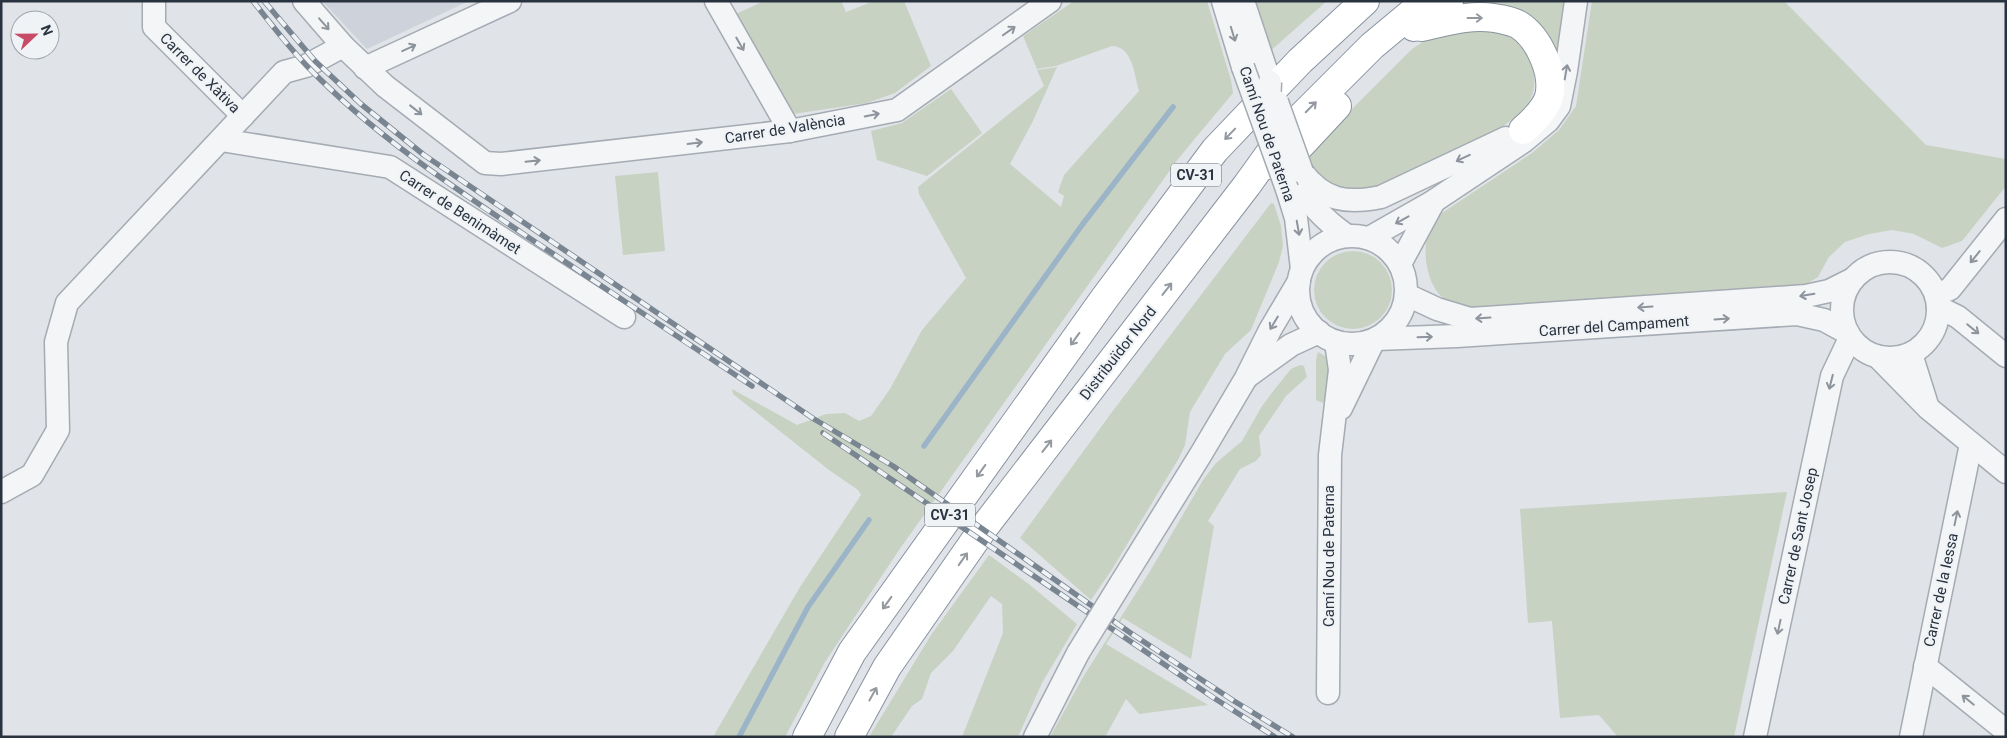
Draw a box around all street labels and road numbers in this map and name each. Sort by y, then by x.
street label: Carrer de Xàtiva [156,29,244,117]
street label: Camí Nou de Paterna [1235,64,1299,204]
street label: Carrer de València [723,111,847,147]
road number: CV-31 [1171,164,1221,186]
street label: Carrer de Benimàmet [396,166,524,258]
street label: Distribuïdor Nord [1076,303,1160,403]
street label: Carrer del Campament [1538,312,1690,340]
street label: Carrer de Sant Josep [1775,466,1821,606]
street label: Camí Nou de Paterna [1320,485,1338,627]
road number: CV-31 [925,504,975,526]
street label: Carrer de la Iessa [1920,531,1962,649]

